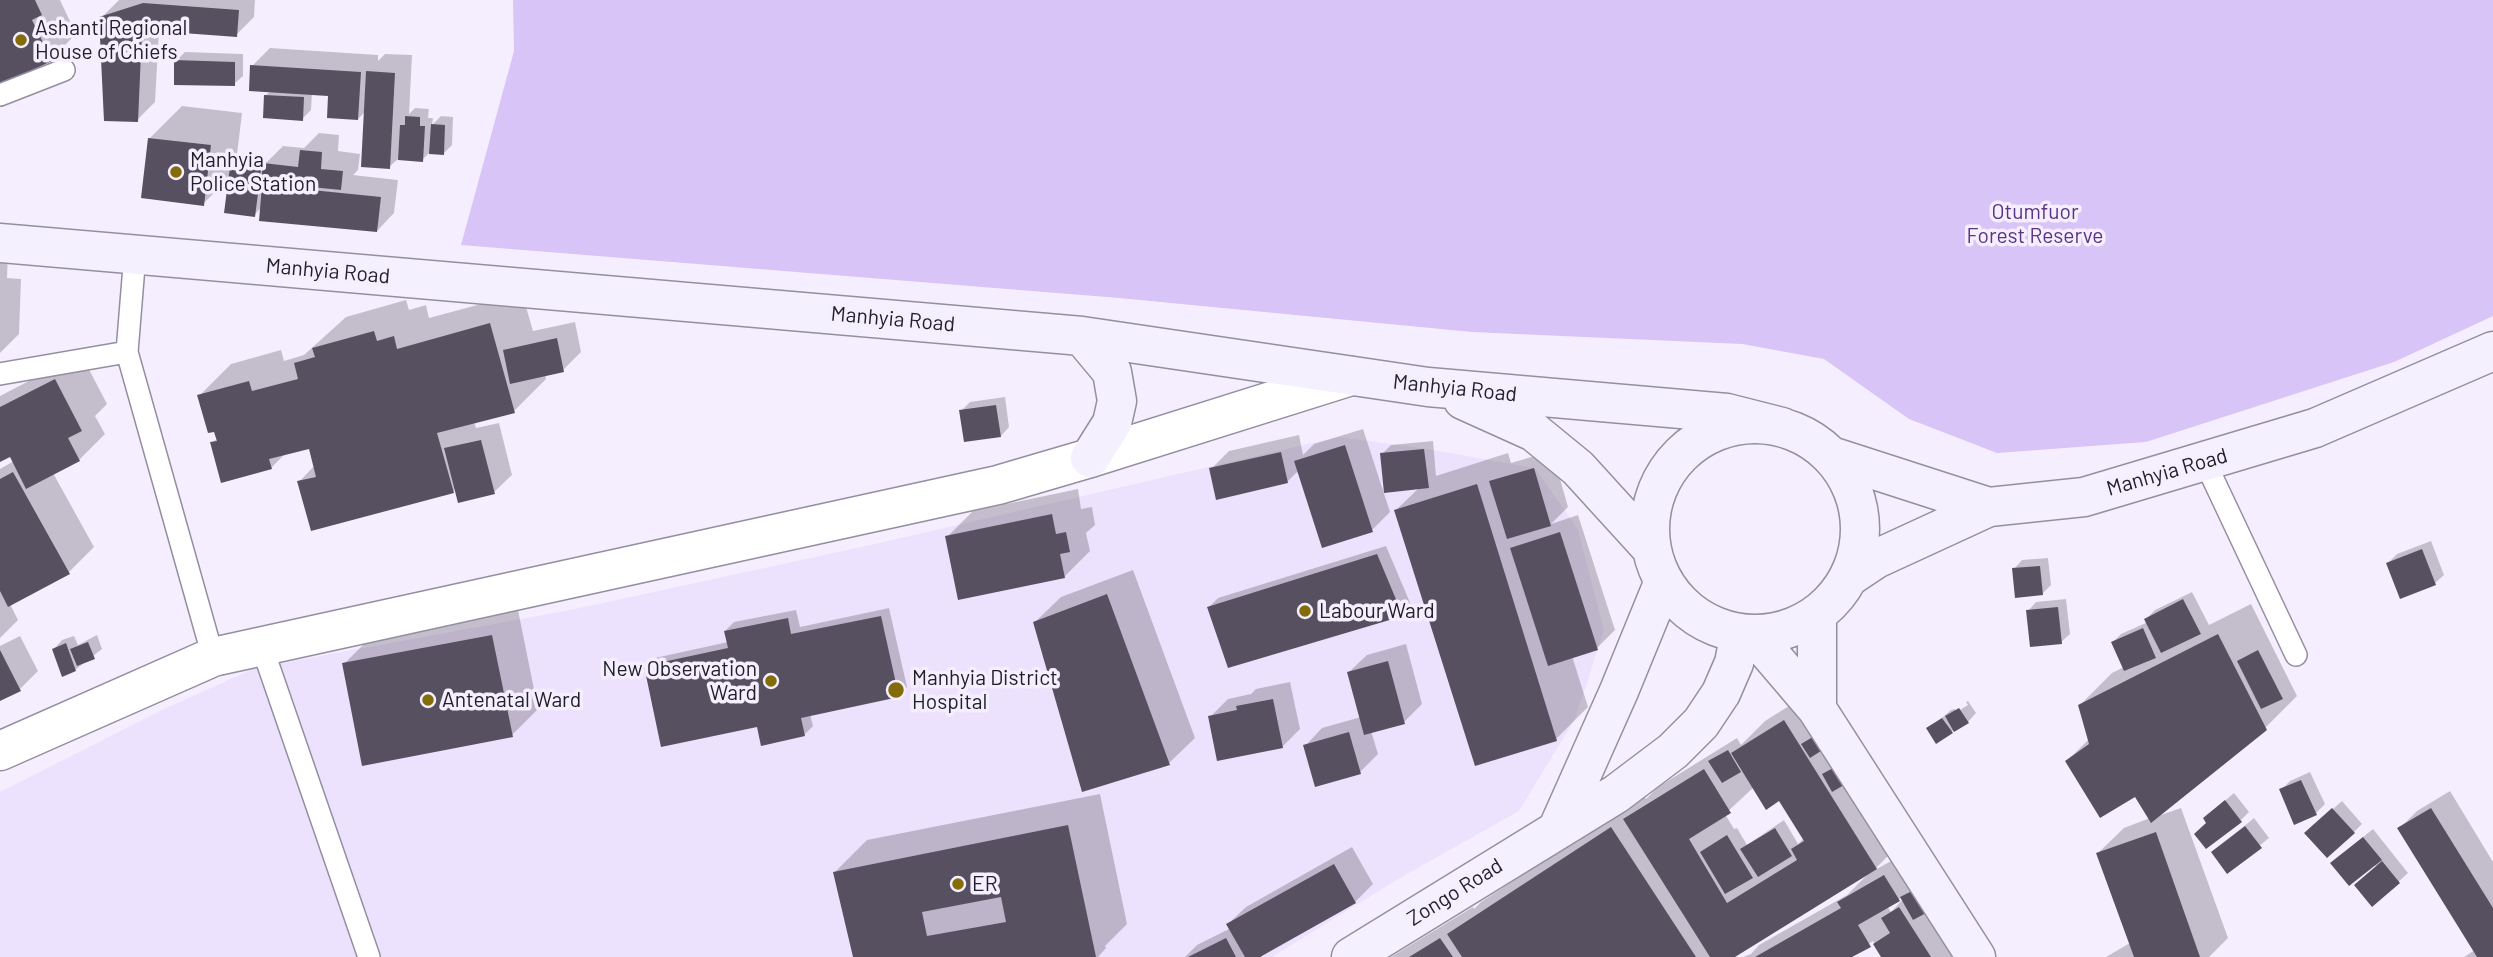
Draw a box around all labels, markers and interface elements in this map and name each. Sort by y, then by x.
place label: Ashanti Regional House of Chiefs [35,15,187,65]
marker: Ashanti Regional House of Chiefs [13,32,29,48]
place label: Manhyia Police Station [190,147,316,197]
marker: Manhyia Police Station [168,164,184,180]
park label: Otumfuor Forest Reserve [1966,199,2104,249]
street label: Manhyia Road [265,253,391,289]
street label: Manhyia Road [830,301,956,337]
street label: Manhyia Road [1392,369,1518,407]
street label: Manhyia Road [2104,443,2230,501]
place label: Labour Ward [1319,598,1435,624]
marker: Labour Ward [1297,603,1313,619]
place label: New Observation Ward [602,656,757,706]
place label: Manhyia District Hospital [912,665,1058,715]
marker: New Observation Ward [763,673,779,689]
marker: Manhyia District Hospital [886,680,906,700]
place label: Antenatal Ward [442,687,581,713]
marker: Antenatal Ward [420,692,436,708]
street label: Zongo Road [1403,853,1507,931]
place label: ER [972,871,998,897]
marker: ER [950,876,966,892]

